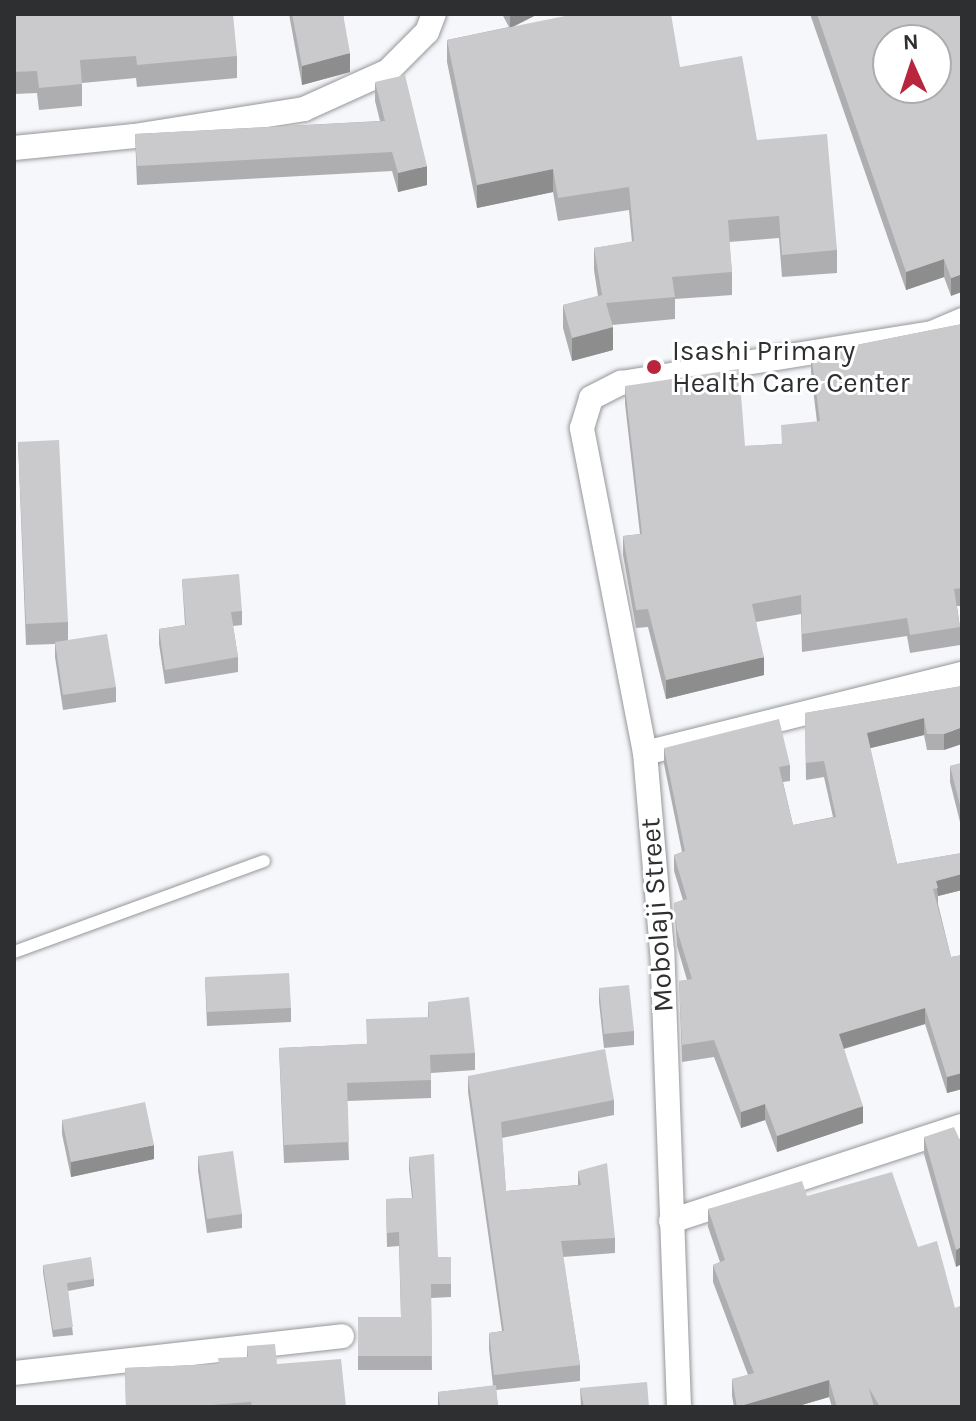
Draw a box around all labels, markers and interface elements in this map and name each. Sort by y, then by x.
north arrow [872,24,952,104]
text: N [902,29,919,55]
place label: Isashi Primary Health Care Center [672,334,910,400]
marker: Isashi Primary Health Care Center [643,356,665,378]
street label: Mobolaji Street [633,817,681,1013]

